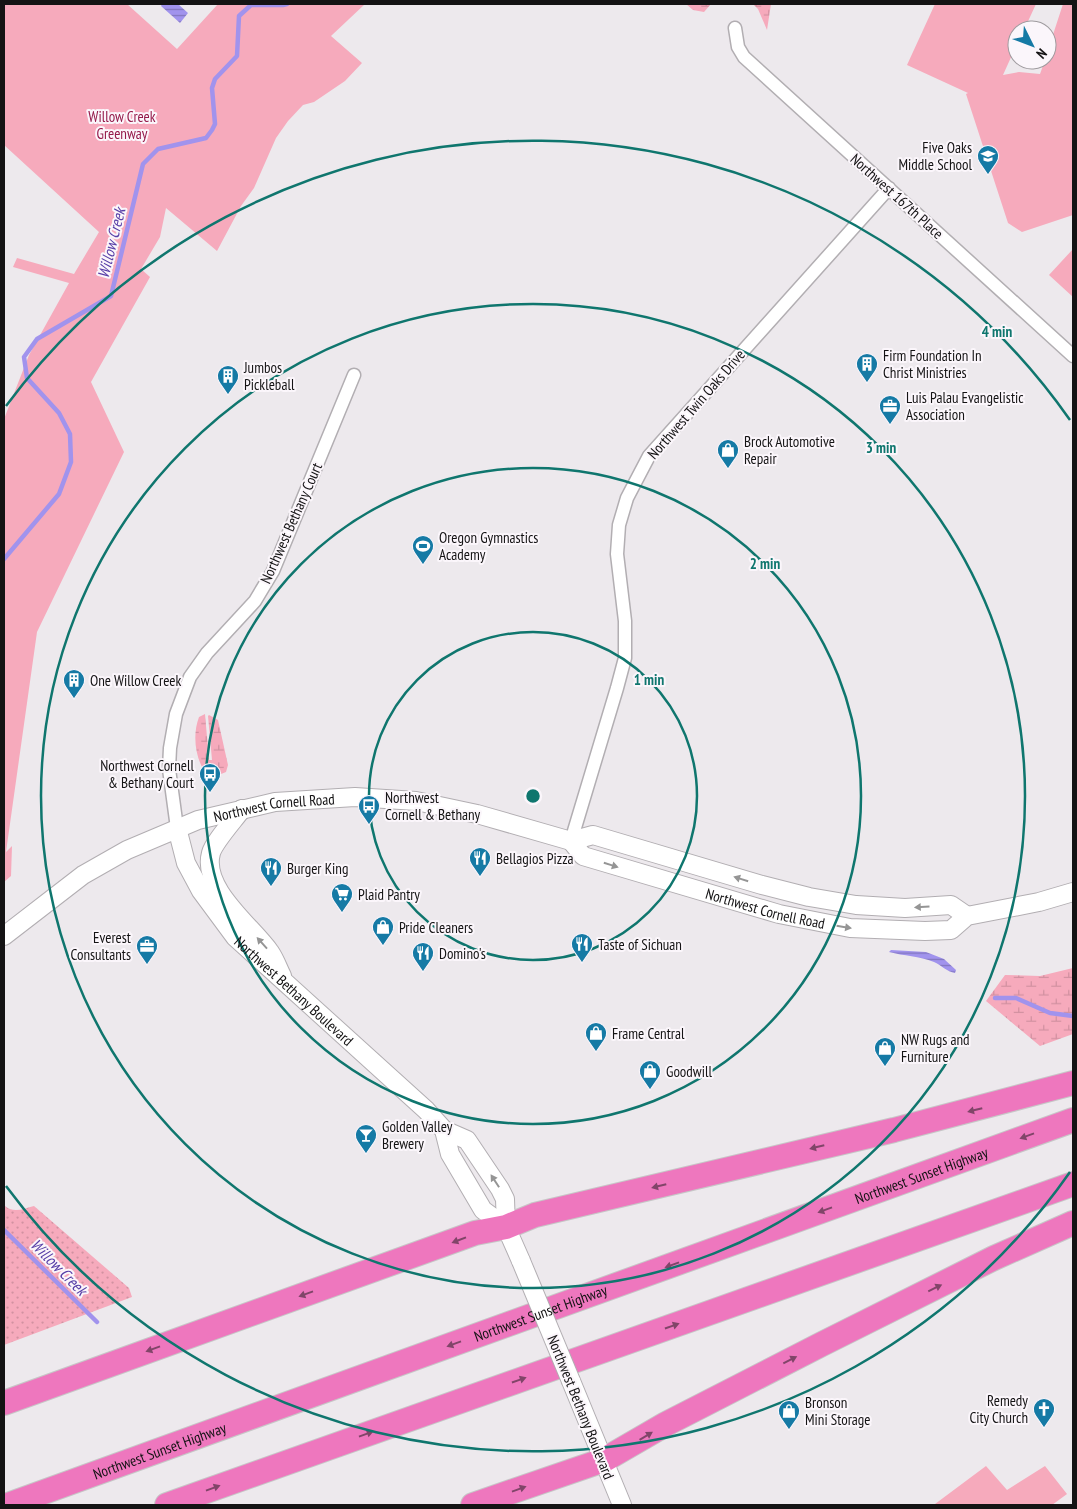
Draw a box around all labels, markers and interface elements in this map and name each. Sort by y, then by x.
north arrow [1007,20,1057,70]
text: N [1032,45,1051,63]
park label: Willow Creek Greenway [88,107,156,143]
place label: Five Oaks Middle School [899,138,972,174]
school or university icon: Five Oaks Middle School [976,144,1000,175]
street label: Northwest 167th Place [847,149,947,243]
water label: Willow Creek [93,204,130,280]
text: 4 min [982,322,1012,341]
street label: Northwest Twin Oaks Drive [643,345,749,463]
place label: Firm Foundation In Christ Ministries [883,346,981,382]
building icon: Firm Foundation In Christ Ministries [855,352,879,383]
place label: Jumbos Pickleball [243,358,295,394]
building icon: Jumbos Pickleball [216,364,240,395]
place label: Luis Palau Evangelistic Association [906,388,1024,424]
office icon: Luis Palau Evangelistic Association [878,394,902,425]
place label: Brock Automotive Repair [744,432,835,468]
shop icon: Brock Automotive Repair [716,438,740,469]
text: 3 min [866,438,896,457]
street label: Northwest Bethany Court [256,460,326,586]
place label: Oregon Gymnastics Academy [439,528,538,564]
sports icon: Oregon Gymnastics Academy [411,534,435,565]
text: 2 min [750,554,780,573]
building icon: One Willow Creek [62,668,86,699]
text: 1 min [634,670,664,689]
place label: One Willow Creek [90,671,181,690]
place label: Northwest Cornell & Bethany Court [100,756,195,792]
bus stop icon: Northwest Cornell & Bethany Court [198,762,222,793]
centre of rings [524,787,542,805]
place label: Northwest Cornell & Bethany [385,788,481,824]
street label: Northwest Cornell Road [212,789,335,826]
bus stop icon: Northwest Cornell & Bethany [357,794,381,825]
restaurant icon: Bellagios Pizza [468,846,492,877]
place label: Bellagios Pizza [496,849,574,868]
restaurant icon: Burger King [259,856,283,887]
place label: Burger King [287,859,348,878]
one-way arrow [604,862,619,870]
one-way arrow [734,874,749,882]
supermarket icon: Plaid Pantry [330,882,354,913]
street label: Northwest Cornell Road [703,883,827,932]
place label: Plaid Pantry [358,885,420,904]
one-way arrow [914,903,930,911]
shop icon: Pride Cleaners [371,915,395,946]
place label: Pride Cleaners [399,918,473,937]
one-way arrow [837,923,853,931]
place label: Everest Consultants [71,928,131,964]
street label: Northwest Bethany Boulevard [231,932,358,1049]
restaurant icon: Taste of Sichuan [570,932,594,963]
office icon: Everest Consultants [135,934,159,965]
place label: Taste of Sichuan [598,935,682,954]
one-way arrow [256,937,268,949]
restaurant icon: Domino's [411,941,435,972]
place label: Domino's [439,944,486,963]
shop icon: Frame Central [584,1021,608,1052]
place label: Frame Central [612,1024,685,1043]
place label: NW Rugs and Furniture [901,1030,970,1066]
shop icon: NW Rugs and Furniture [873,1036,897,1067]
shop icon: Goodwill [638,1059,662,1090]
place label: Goodwill [666,1062,712,1081]
one-way arrow [968,1106,983,1114]
place label: Golden Valley Brewery [382,1117,453,1153]
bar icon: Golden Valley Brewery [354,1123,378,1154]
one-way arrow [1020,1133,1035,1140]
street label: Northwest Sunset Highway [852,1142,991,1208]
one-way arrow [810,1144,825,1152]
one-way arrow [490,1174,500,1188]
one-way arrow [652,1182,667,1190]
one-way arrow [817,1206,832,1214]
water label: Willow Creek [27,1235,93,1301]
one-way arrow [451,1236,466,1244]
one-way arrow [665,1262,680,1269]
street label: Northwest Sunset Highway [471,1280,610,1345]
one-way arrow [928,1283,942,1291]
one-way arrow [298,1290,313,1298]
one-way arrow [665,1321,680,1329]
street label: Northwest Bethany Boulevard [543,1332,619,1482]
one-way arrow [446,1340,461,1348]
one-way arrow [145,1345,160,1353]
one-way arrow [782,1356,797,1364]
one-way arrow [512,1376,527,1384]
place label: Remedy City Church [969,1391,1028,1427]
place label: Bronson Mini Storage [805,1393,871,1429]
church icon: Remedy City Church [1032,1397,1056,1428]
shop icon: Bronson Mini Storage [777,1399,801,1430]
street label: Northwest Sunset Highway [90,1417,229,1483]
one-way arrow [359,1430,374,1438]
one-way arrow [640,1432,653,1441]
one-way arrow [205,1484,220,1491]
one-way arrow [512,1485,527,1492]

